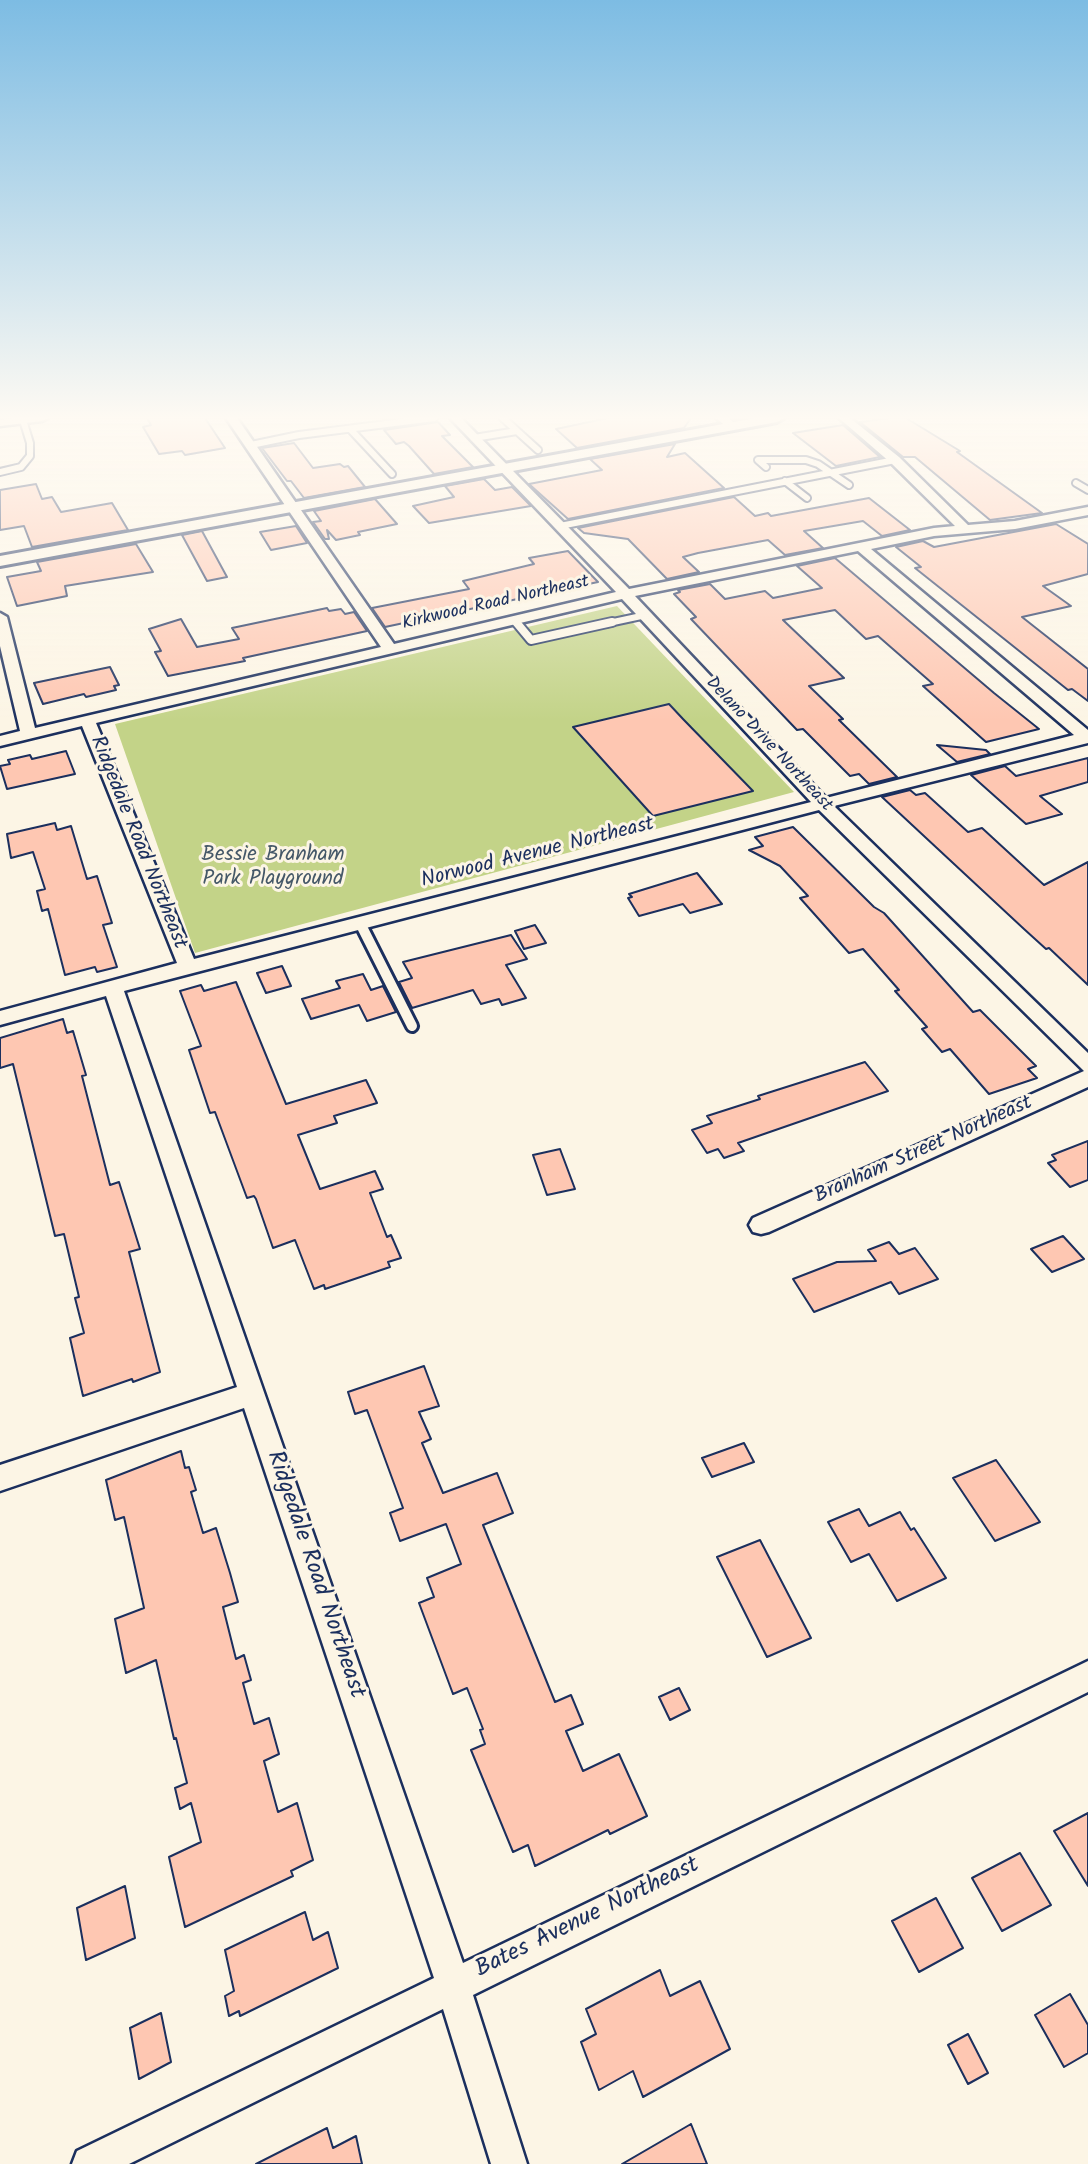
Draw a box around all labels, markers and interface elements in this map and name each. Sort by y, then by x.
street label: Kirkwood Road Northeast [400,572,592,636]
street label: Delano Drive Northeast [700,673,836,817]
street label: Ridgedale Road Northeast [83,733,191,953]
street label: Norwood Avenue Northeast [419,813,657,895]
park label: Bessie Branham Park Playground [202,843,344,893]
street label: Branham Street Northeast [811,1092,1037,1210]
street label: Ridgedale Road Northeast [258,1447,370,1703]
street label: Bates Avenue Northeast [471,1852,705,1986]

